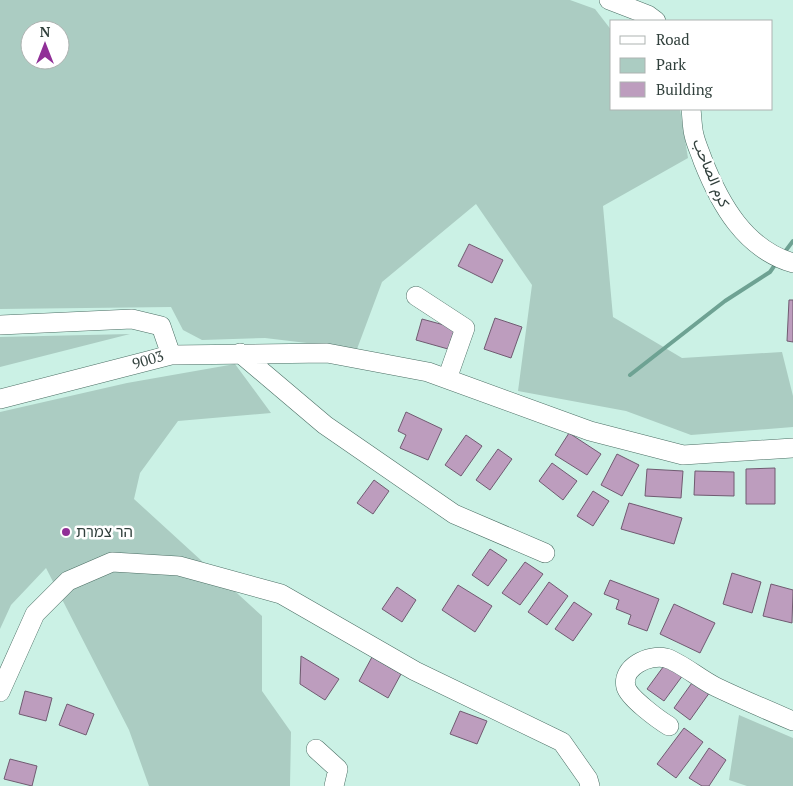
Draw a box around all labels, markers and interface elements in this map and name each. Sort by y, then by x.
north arrow [20,20,70,70]
legend [610,20,773,110]
text: N [40,22,51,41]
text: Road [656,29,689,49]
text: Park [656,54,686,74]
text: Building [656,79,714,99]
street label: كرم الصاحب [688,135,735,211]
street label: 9003 [130,345,166,373]
place label: הר צמרת [76,521,133,541]
marker: הר צמרת [60,526,72,538]

